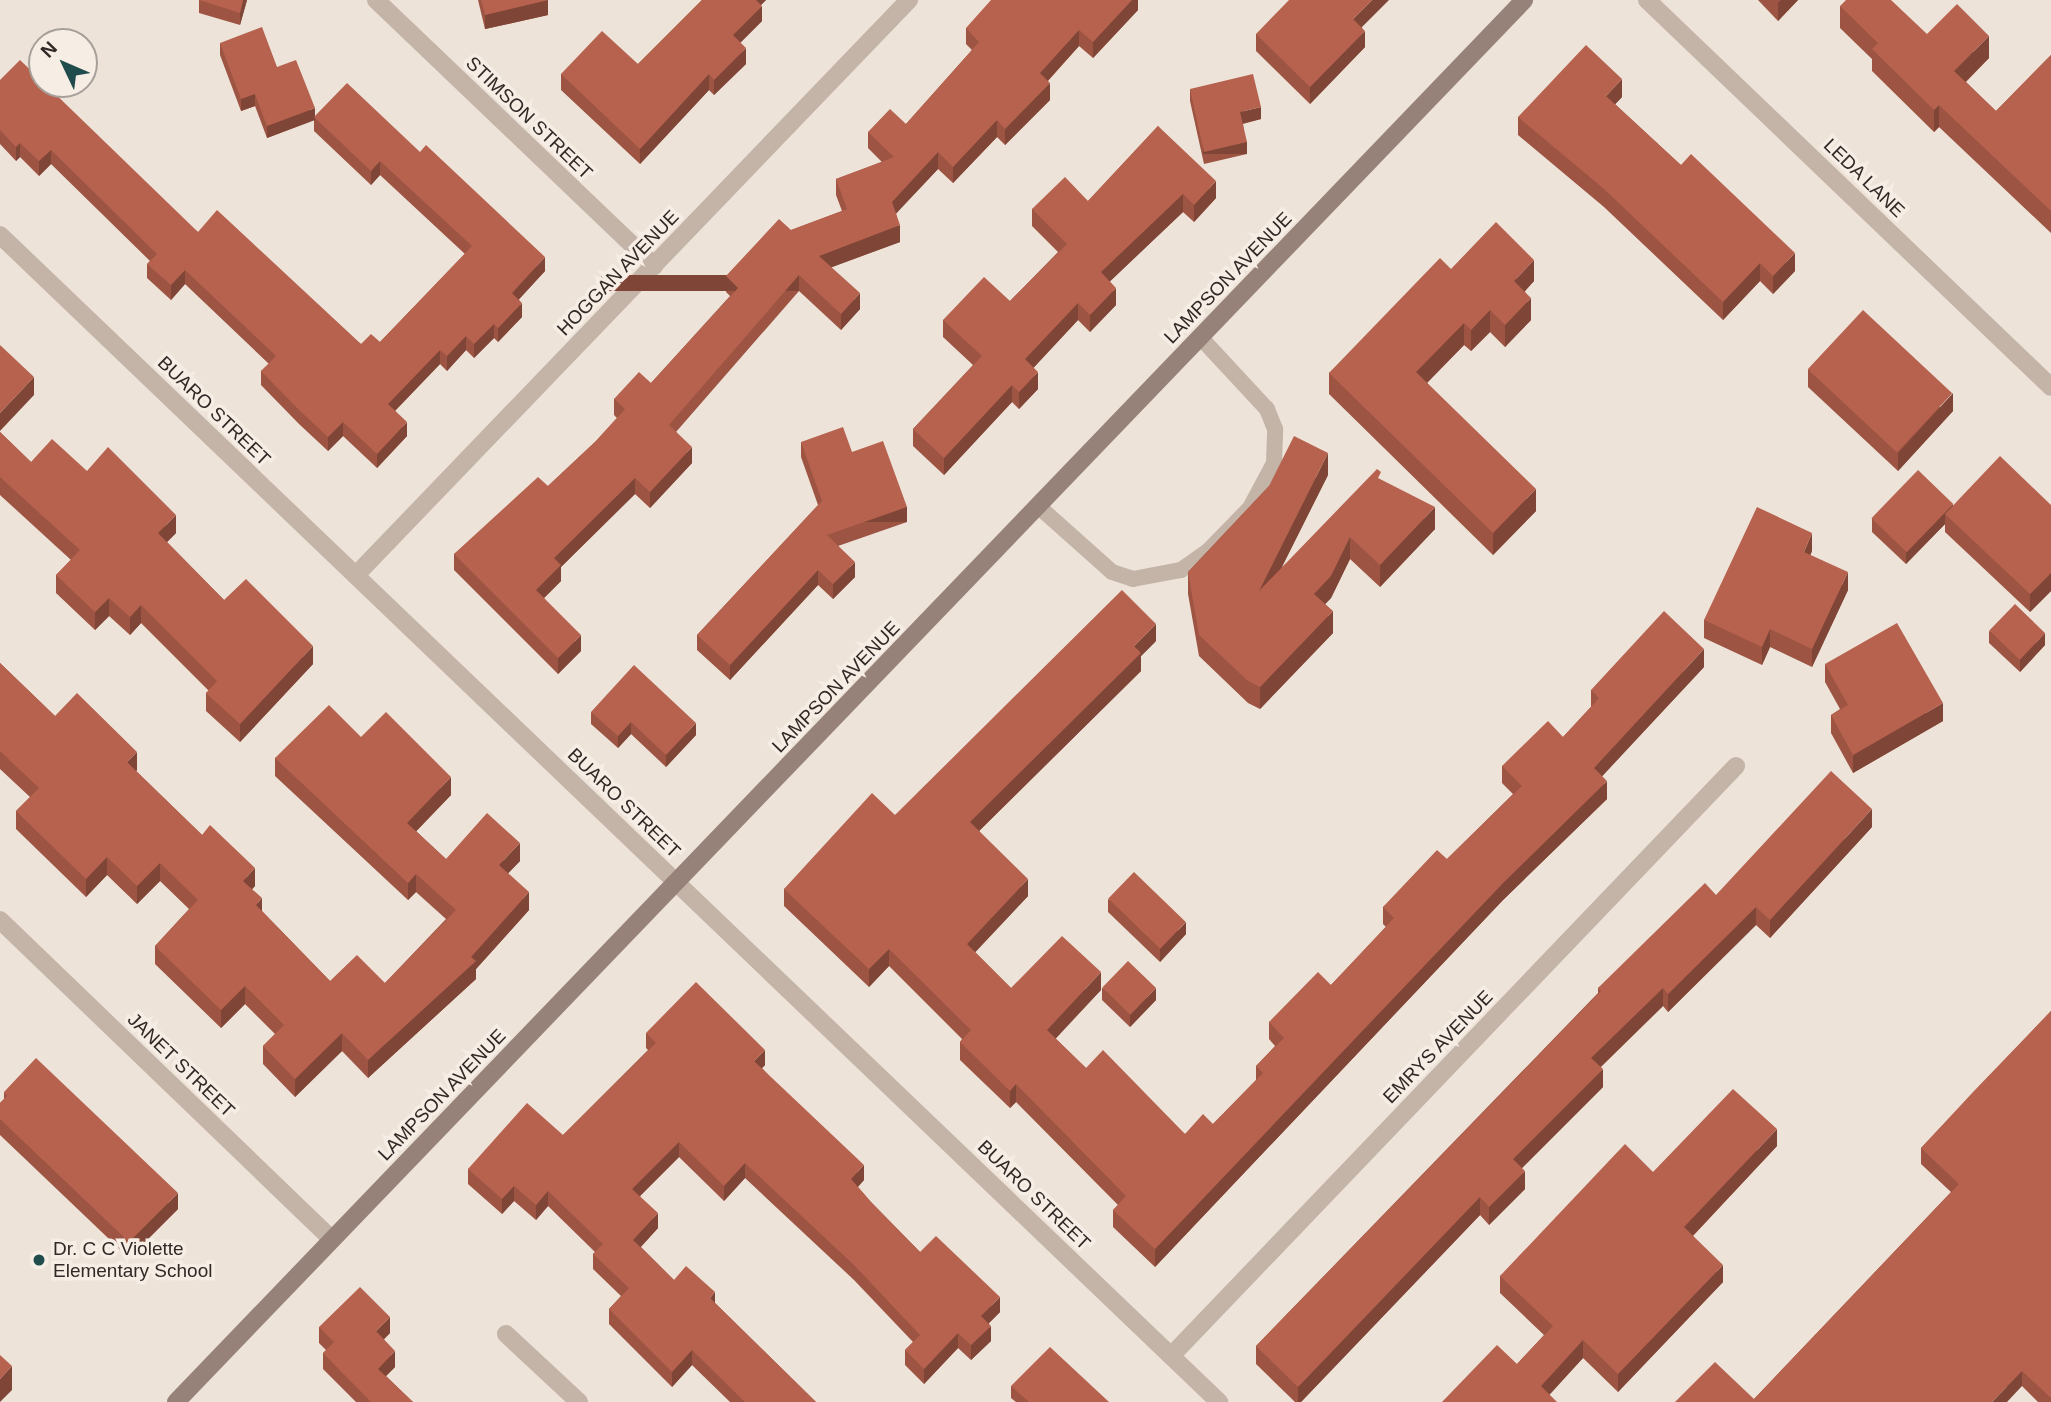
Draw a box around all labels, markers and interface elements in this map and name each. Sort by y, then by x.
north arrow [28,28,98,98]
text: N [37,37,61,62]
street label: STIMSON STREET [461,52,597,184]
street label: LEDA LANE [1818,133,1910,223]
street label: HOGGAN AVENUE [552,205,684,341]
street label: LAMPSON AVENUE [1159,207,1297,349]
street label: BUARO STREET [153,351,275,471]
street label: LAMPSON AVENUE [767,616,905,758]
street label: BUARO STREET [563,743,685,863]
street label: EMRYS AVENUE [1378,985,1498,1109]
street label: JANET STREET [123,1008,239,1122]
street label: LAMPSON AVENUE [373,1024,511,1166]
street label: BUARO STREET [973,1135,1095,1255]
place label: Dr. C C Violette Elementary School [53,1238,212,1282]
marker: Dr. C C Violette Elementary School [31,1252,47,1268]

